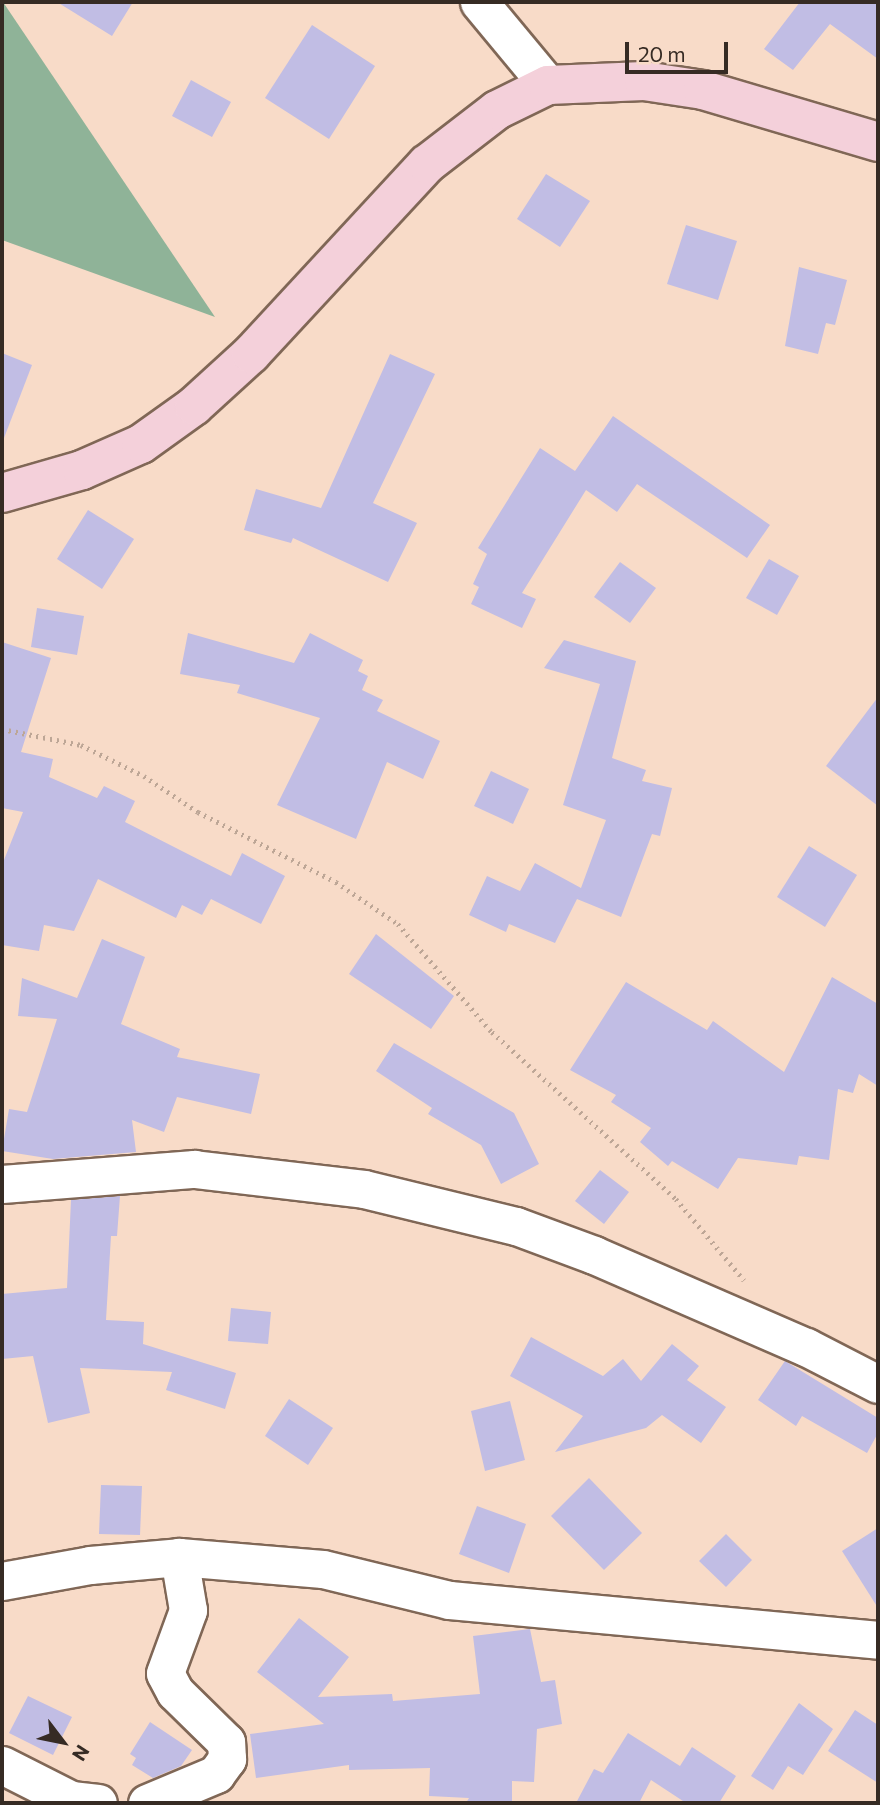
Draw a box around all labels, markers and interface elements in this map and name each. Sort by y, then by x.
scale bar [628,28,731,72]
text: 20 m [638,41,686,66]
north arrow [28,1707,98,1777]
text: N [68,1741,95,1766]

